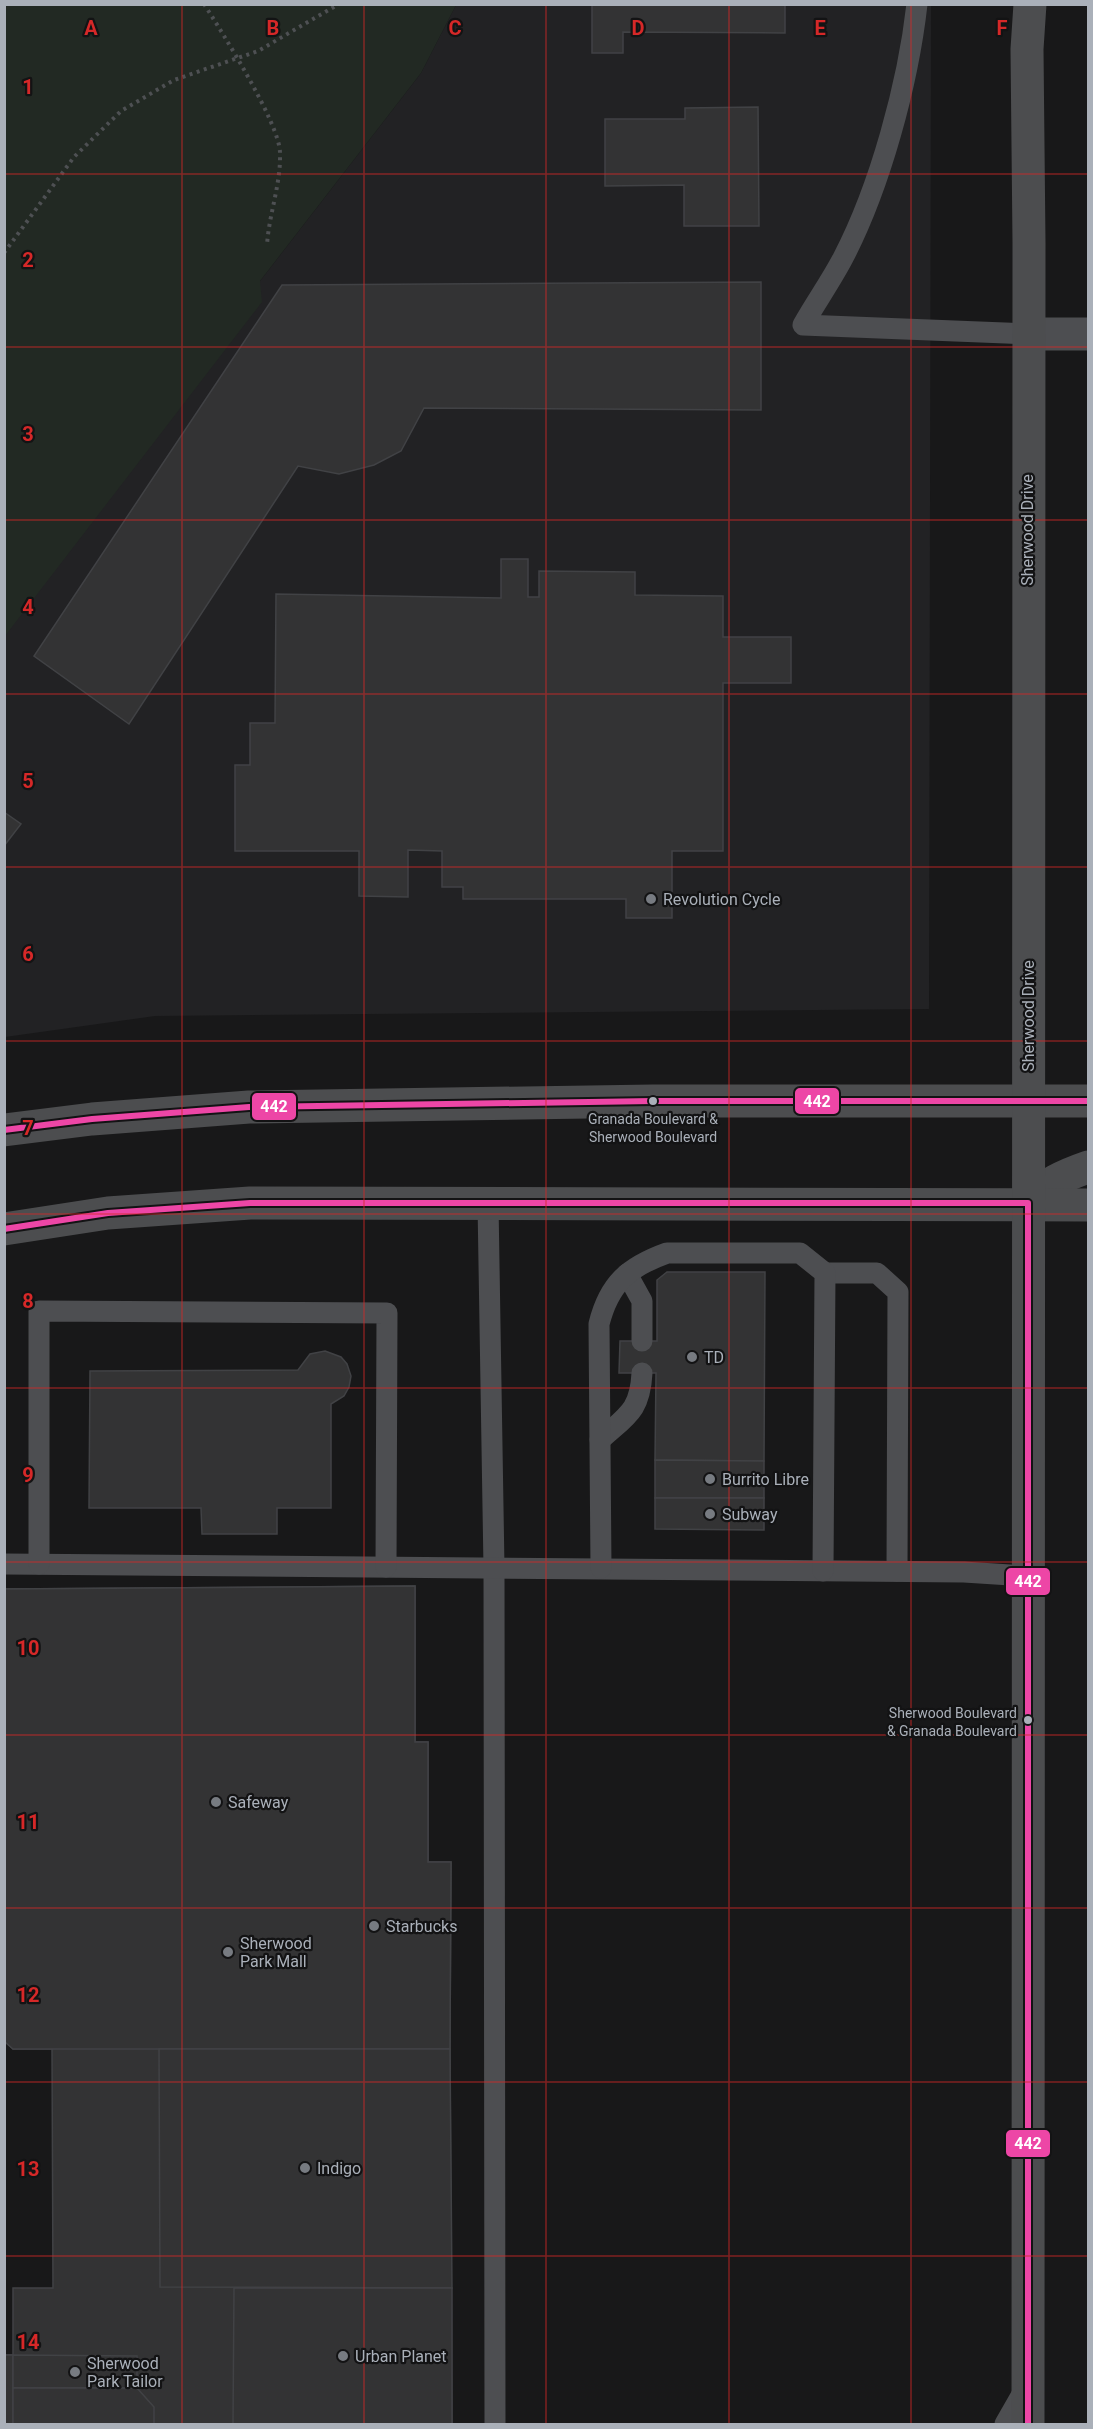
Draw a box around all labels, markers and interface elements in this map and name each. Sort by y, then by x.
text: A [84,16,98,40]
text: B [267,16,279,40]
text: C [448,16,462,40]
text: D [632,16,645,40]
text: E [814,16,826,40]
text: F [997,16,1008,40]
text: 1 [22,75,34,99]
text: 2 [22,248,34,272]
text: 3 [22,422,34,446]
street label: Sherwood Drive [1018,474,1037,586]
text: 4 [22,595,34,619]
text: 5 [22,769,34,793]
place label: Revolution Cycle [663,890,780,909]
marker: Revolution Cycle [644,892,658,906]
text: 6 [22,942,34,966]
street label: Sherwood Drive [1019,960,1038,1072]
line badge: 442 [794,1087,840,1115]
line badge: 442 [251,1092,297,1121]
text: 442 [803,1092,831,1111]
marker: Granada Boulevard & Sherwood Boulevard [647,1095,659,1107]
text: 442 [260,1097,288,1116]
place label: Granada Boulevard & Sherwood Boulevard [588,1111,718,1145]
text: 7 [22,1116,34,1140]
text: 8 [22,1289,34,1313]
place label: TD [704,1348,724,1367]
marker: TD [685,1350,699,1364]
text: 9 [22,1463,34,1487]
place label: Burrito Libre [722,1470,809,1489]
marker: Burrito Libre [703,1472,717,1486]
place label: Subway [722,1505,778,1524]
marker: Subway [703,1507,717,1521]
line badge: 442 [1005,1567,1051,1596]
text: 442 [1014,1572,1042,1591]
text: 10 [17,1636,39,1660]
place label: Sherwood Boulevard & Granada Boulevard [887,1705,1017,1739]
marker: Sherwood Boulevard & Granada Boulevard [1022,1714,1034,1726]
place label: Safeway [228,1793,289,1812]
marker: Safeway [209,1795,223,1809]
text: 11 [17,1810,39,1834]
place label: Starbucks [386,1917,457,1936]
marker: Starbucks [367,1919,381,1933]
place label: Sherwood Park Mall [240,1934,312,1971]
marker: Sherwood Park Mall [221,1945,235,1959]
text: 12 [17,1983,39,2007]
line badge: 442 [1005,2129,1051,2158]
text: 442 [1014,2134,1042,2153]
text: 13 [17,2157,39,2181]
place label: Indigo [317,2159,361,2178]
marker: Indigo [298,2161,312,2175]
text: 14 [17,2330,39,2354]
place label: Urban Planet [355,2347,447,2366]
marker: Urban Planet [336,2349,350,2363]
place label: Sherwood Park Tailor [87,2354,163,2391]
marker: Sherwood Park Tailor [68,2365,82,2379]

